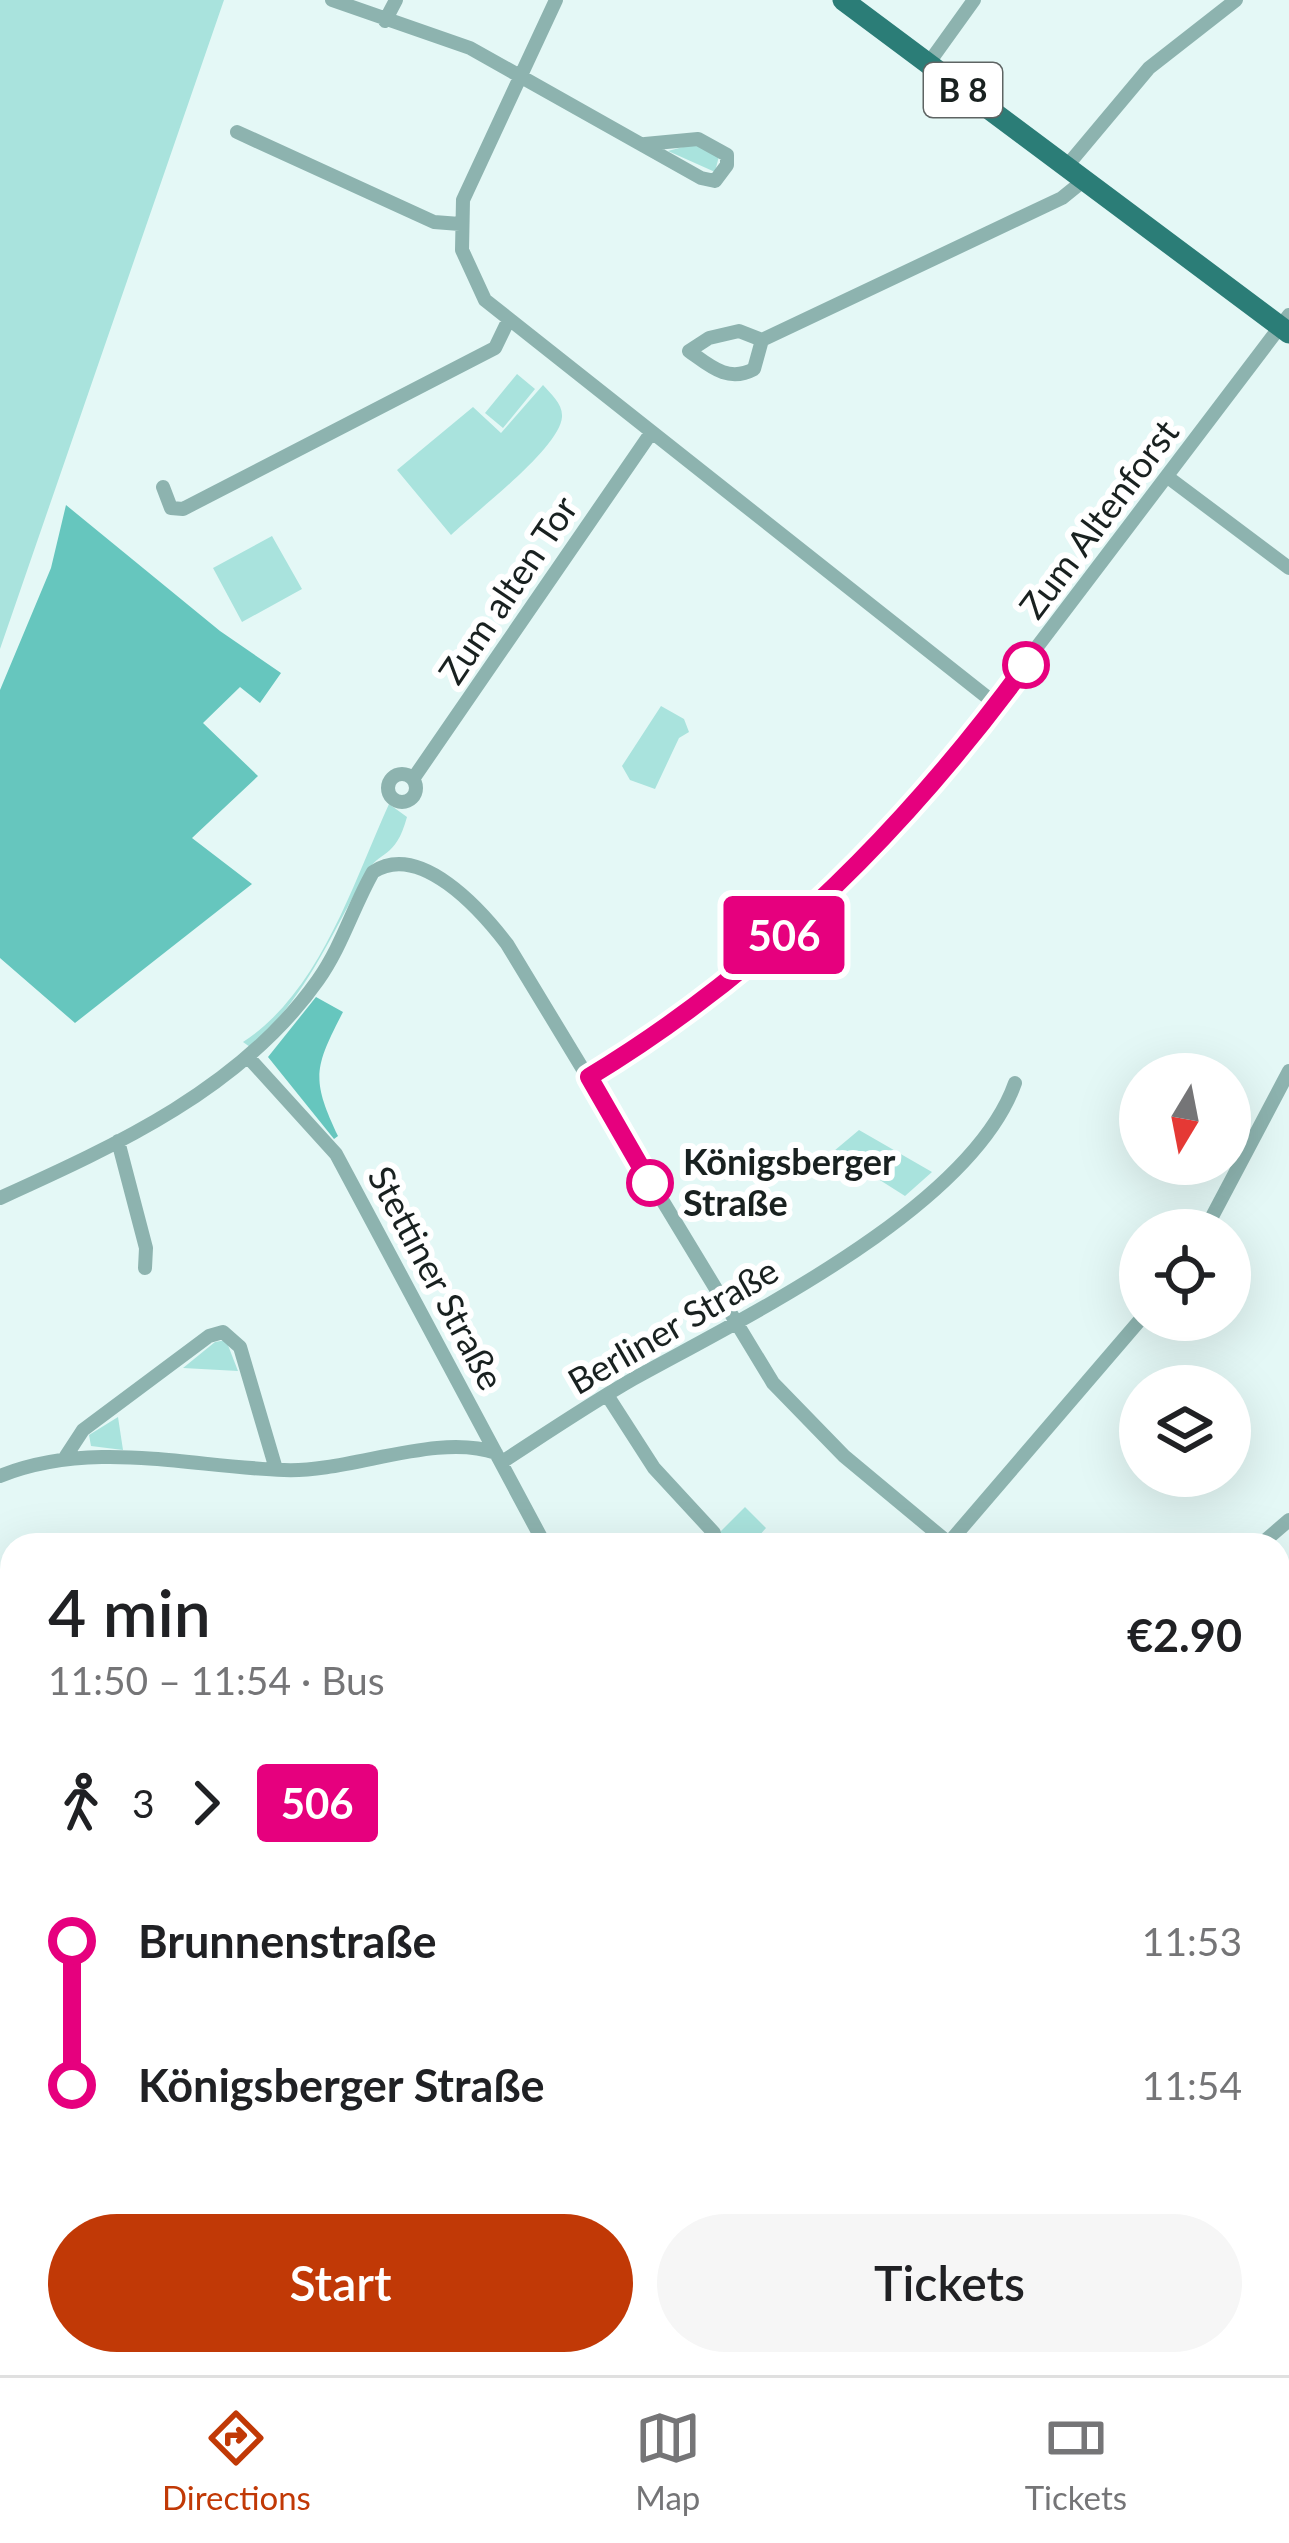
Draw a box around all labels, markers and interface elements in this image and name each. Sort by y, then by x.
road number: B 8 [924,63,1002,117]
street label: Zum Altenforst [1009,410,1187,626]
street label: Zum alten Tor [428,487,586,692]
unlabelled marker [1004,643,1048,687]
line badge: 506 [715,896,853,974]
text: 506 [747,910,821,960]
north arrow [1119,1053,1251,1185]
map controls [1119,1053,1251,1497]
place label: Königsberger Straße [683,1139,896,1224]
street label: Stettiner Straße [360,1158,514,1397]
marker: Königsberger Straße [628,1161,672,1205]
button: locate [1119,1209,1251,1341]
street label: Berliner Straße [560,1247,785,1403]
button: layers [1119,1365,1251,1497]
text: 4 min [48,1572,211,1651]
text: €2.90 [1127,1608,1242,1662]
text: 11:50 – 11:54 · Bus [48,1657,385,1703]
icon: walk [48,1770,114,1836]
icon: forward [173,1770,239,1836]
text: 506 [281,1778,354,1828]
text: 3 [132,1780,155,1826]
text: Brunnenstraße [138,1914,437,1968]
text: 11:53 [1142,1918,1242,1964]
text: Königsberger Straße [138,2058,545,2112]
text: 11:54 [1142,2062,1242,2108]
button: Start [48,2214,633,2352]
button: Tickets [657,2214,1242,2352]
tab: Directions [162,2405,311,2517]
tab: Map [635,2405,701,2517]
tab: Tickets [1025,2405,1127,2517]

